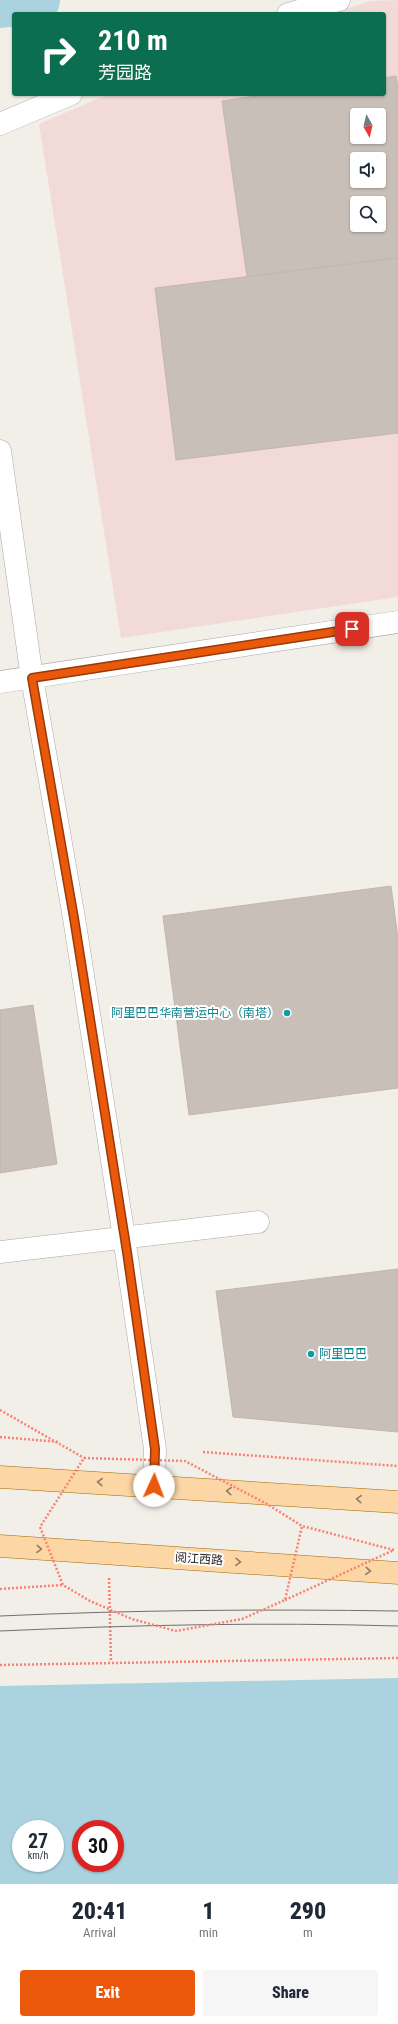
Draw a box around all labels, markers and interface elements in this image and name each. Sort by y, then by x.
text: 210 m [98,24,168,57]
icon: right [32,28,84,80]
text: 芳园路 [98,62,152,83]
north arrow [350,108,386,144]
map controls [350,108,386,232]
button: sound [350,152,386,188]
button: search [350,196,386,232]
pin [335,612,369,646]
icon: arrive [341,618,363,640]
place label: 阿里巴巴华南营运中心（南塔） [111,1006,279,1020]
marker: 阿里巴巴华南营运中心（南塔） [282,1008,292,1018]
place label: 阿里巴巴 [319,1347,367,1361]
marker: 阿里巴巴 [306,1349,316,1359]
position arrow [133,1465,175,1507]
one-way arrow [97,1478,103,1487]
one-way arrow [226,1486,232,1495]
one-way arrow [356,1495,362,1504]
one-way arrow [36,1544,42,1553]
street label: 阅江西路 [175,1550,223,1568]
one-way arrow [235,1557,242,1566]
one-way arrow [365,1566,371,1575]
speed limit sign: 30 [72,1820,124,1872]
text: 27 [28,1829,48,1853]
text: km/h [28,1850,48,1861]
text: 20:41 [72,1897,127,1925]
text: 1 [202,1897,215,1925]
text: 290 [290,1897,326,1925]
text: Arrival [83,1925,116,1940]
text: min [199,1925,218,1940]
text: m [303,1925,313,1940]
button: Exit [20,1970,195,2016]
button: Share [203,1970,378,2016]

